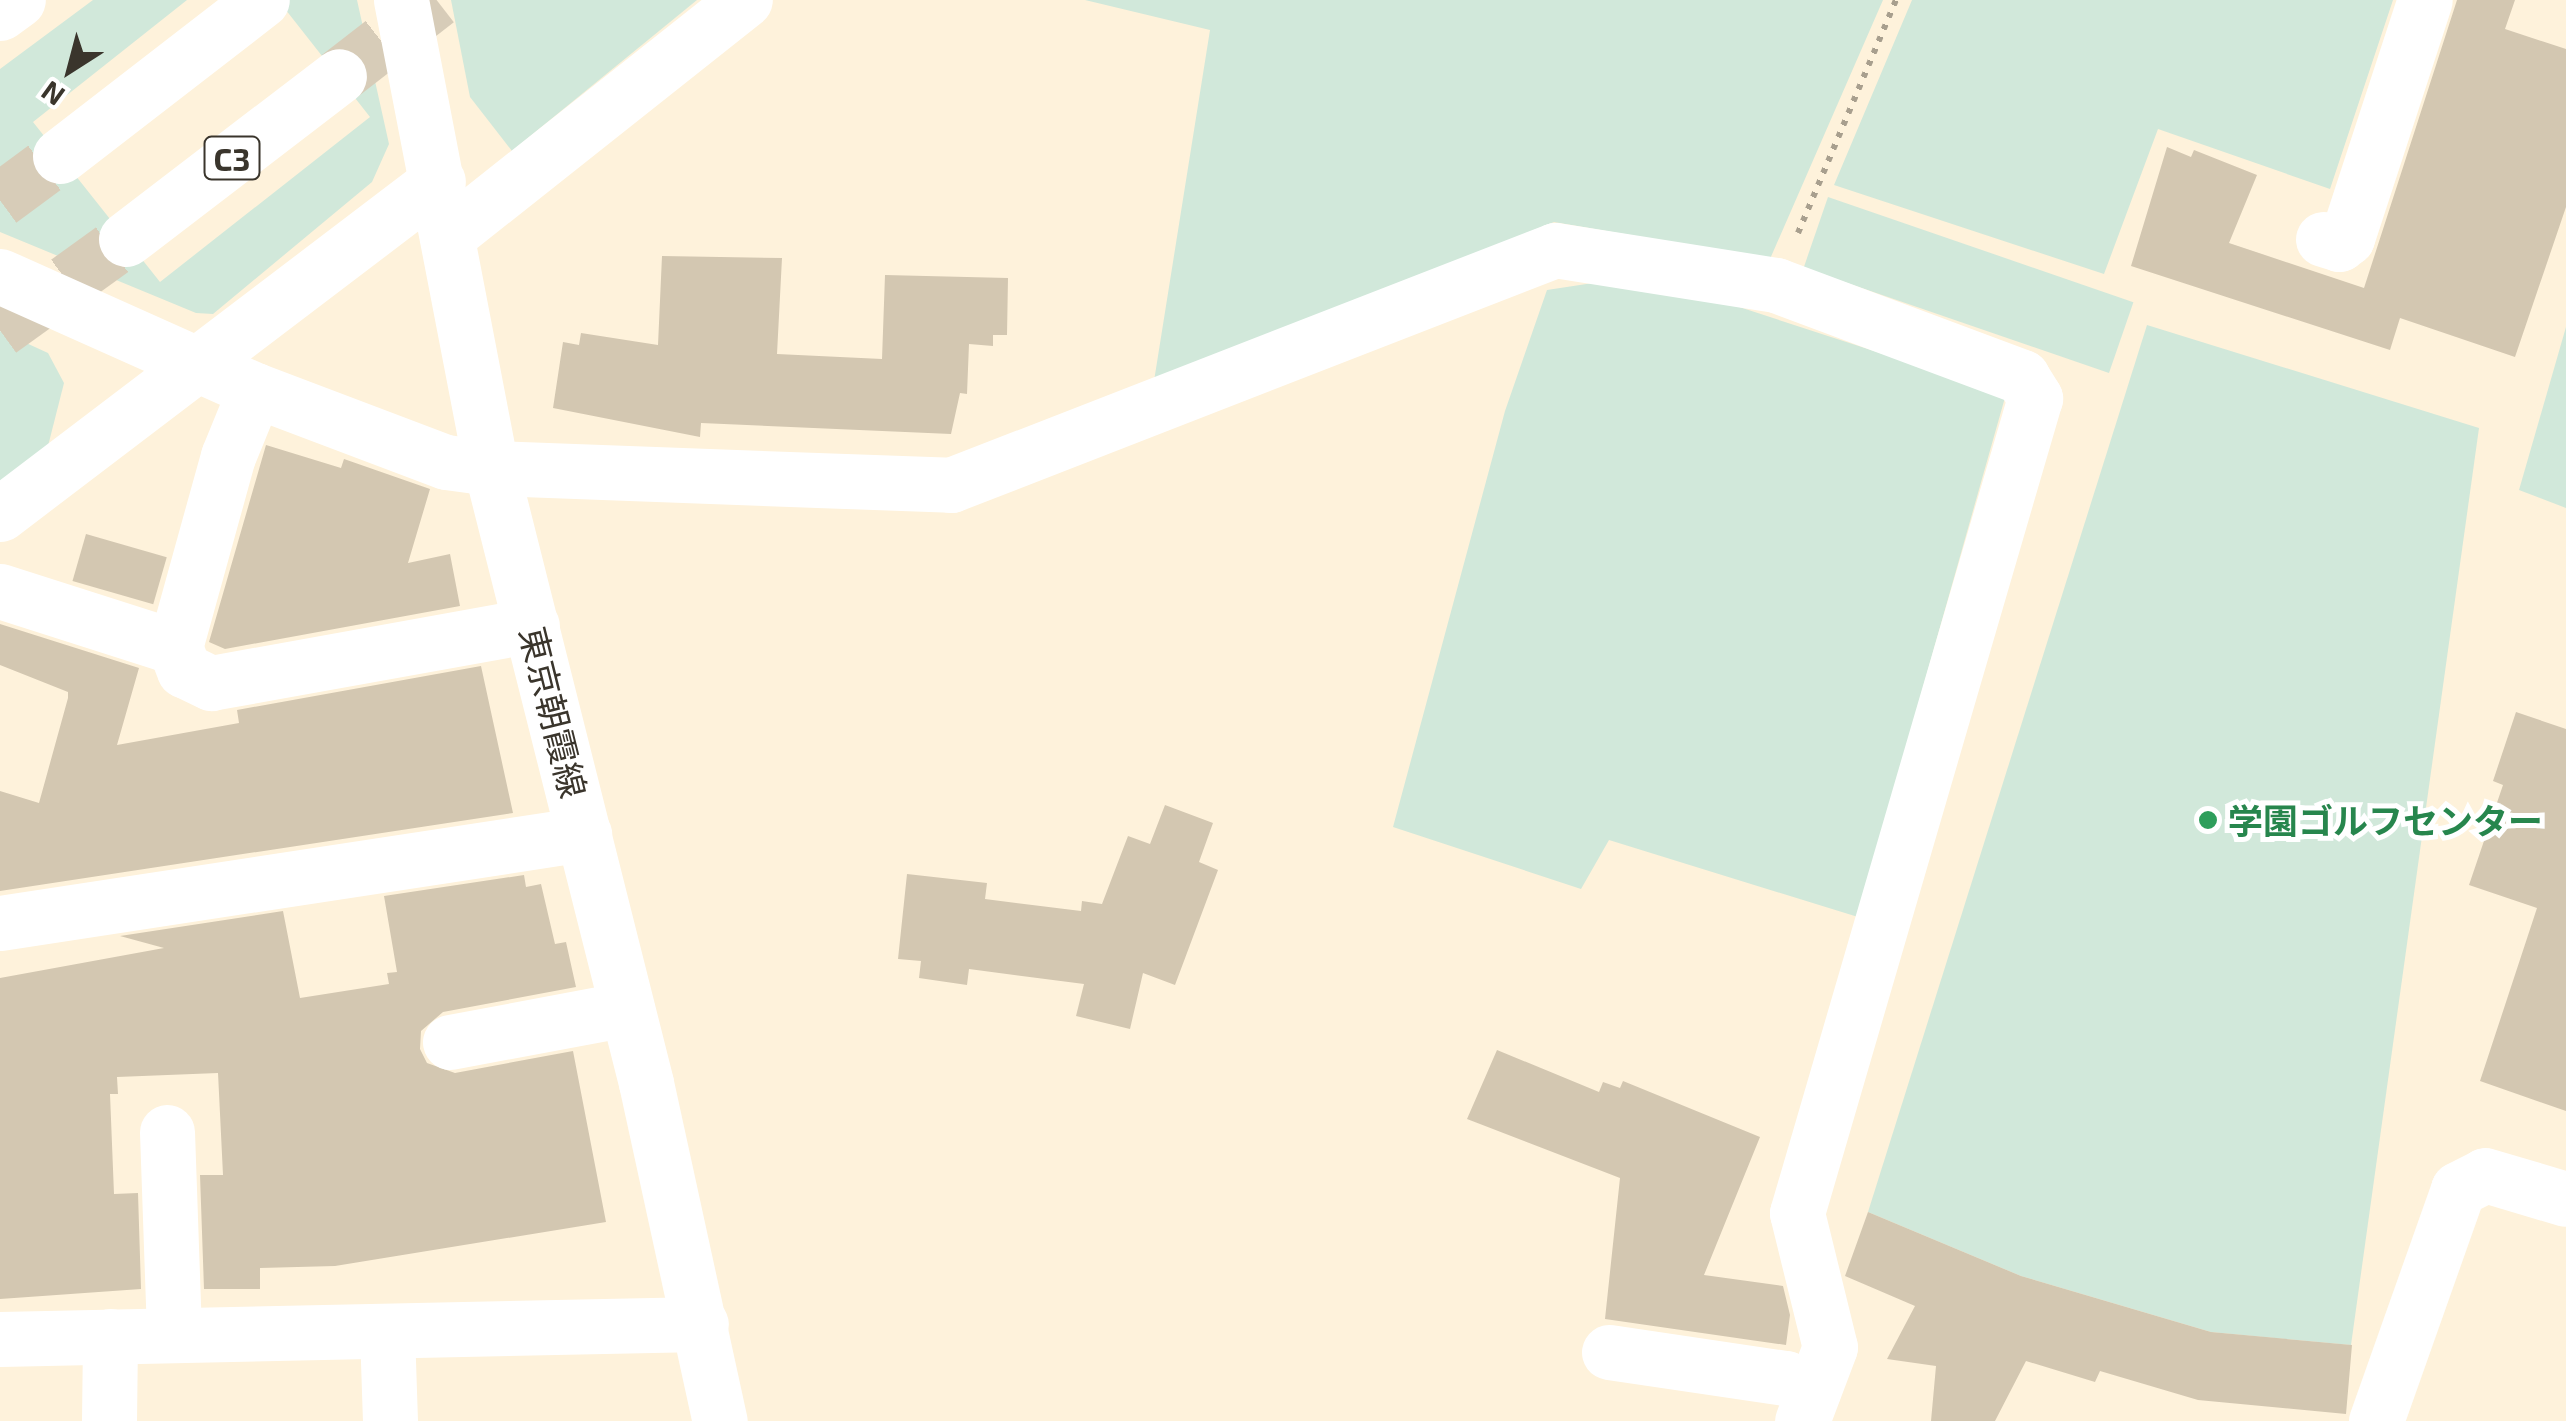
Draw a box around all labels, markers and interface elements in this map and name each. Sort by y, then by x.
north arrow [20,20,120,120]
text: N [34,75,71,114]
road number: C3 [202,131,262,185]
street label: 東京朝霞線 [512,622,596,802]
place label: 学園ゴルフセンター [2228,799,2543,841]
marker: 学園ゴルフセンター [2197,809,2219,831]

